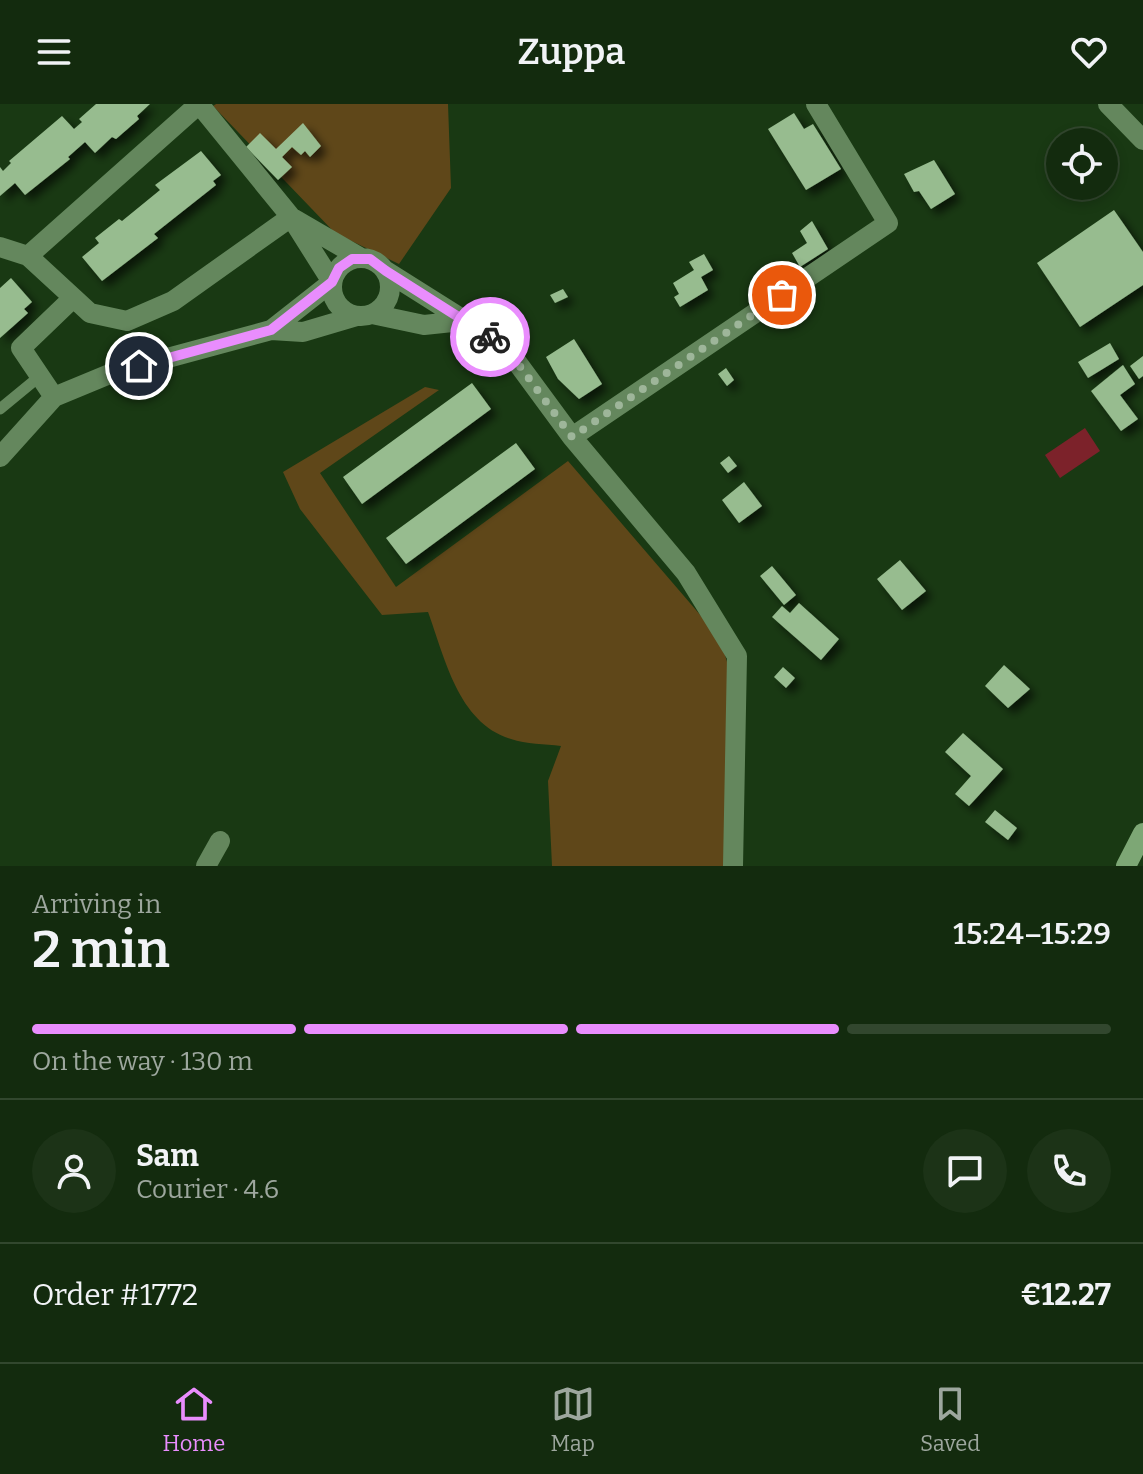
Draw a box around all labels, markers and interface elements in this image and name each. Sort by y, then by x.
icon: menu [32,30,76,74]
text: Zuppa [518,30,625,74]
icon: heart [1067,30,1111,74]
map controls [1046,128,1118,200]
button: locate [1046,128,1118,200]
pin [748,261,816,329]
icon: bag [760,273,804,317]
courier [450,297,530,377]
icon: bike [468,315,512,359]
pin [105,332,173,400]
icon: home [117,344,161,388]
text: Arriving in [32,889,161,920]
text: 15:24–15:29 [953,916,1111,952]
text: 2 min [32,918,170,981]
text: On the way · 130 m [32,1046,253,1077]
button: person [32,1129,116,1213]
button: chat [923,1129,1007,1213]
button: phone [1027,1129,1111,1213]
text: Sam [136,1138,199,1174]
text: Courier · 4.6 [136,1174,279,1205]
text: Order #1772 [32,1277,198,1313]
text: €12.27 [1020,1277,1111,1313]
tab: Home [163,1382,225,1457]
tab: Map [550,1382,595,1457]
tab: Saved [920,1382,980,1457]

